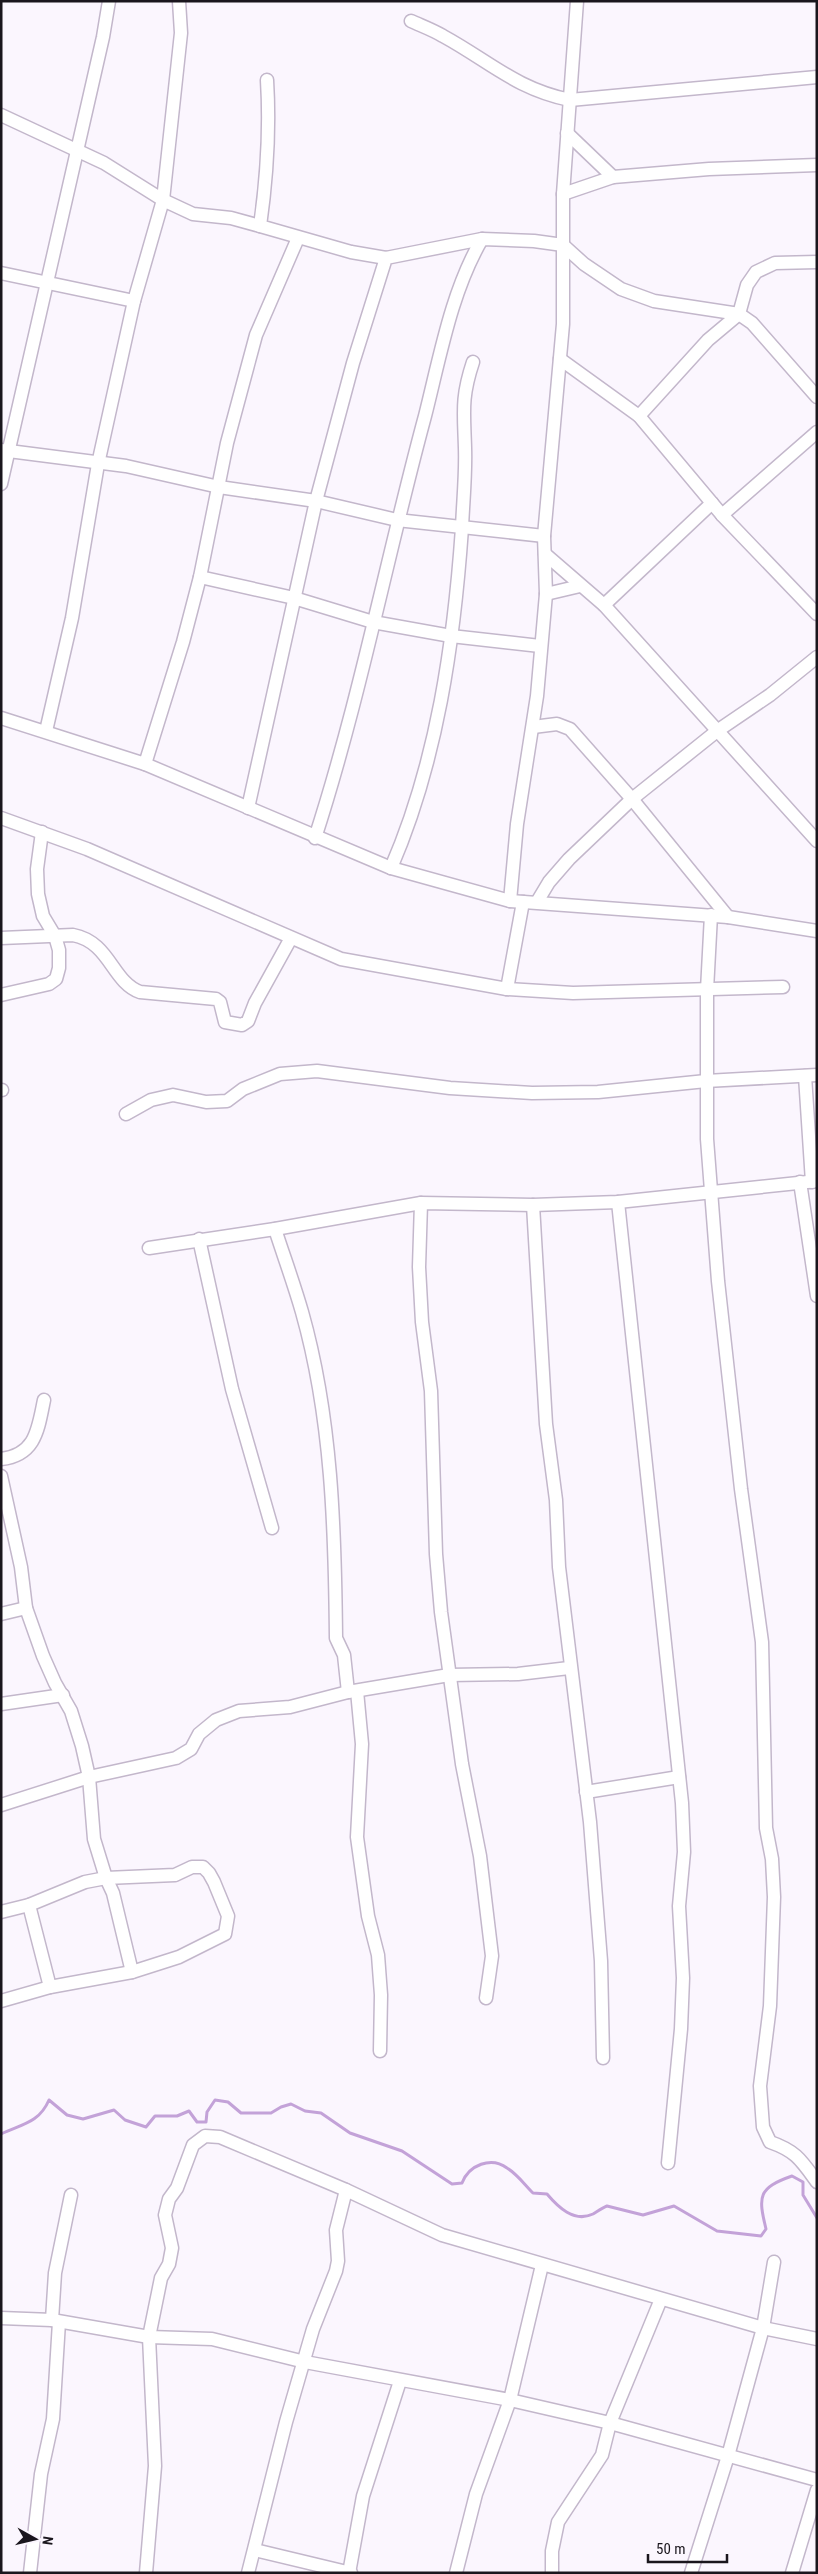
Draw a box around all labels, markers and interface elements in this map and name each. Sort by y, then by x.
north arrow [10,2514,60,2564]
scale bar [648,2532,727,2564]
text: N [39,2535,56,2546]
text: 50 m [656,2540,686,2558]

